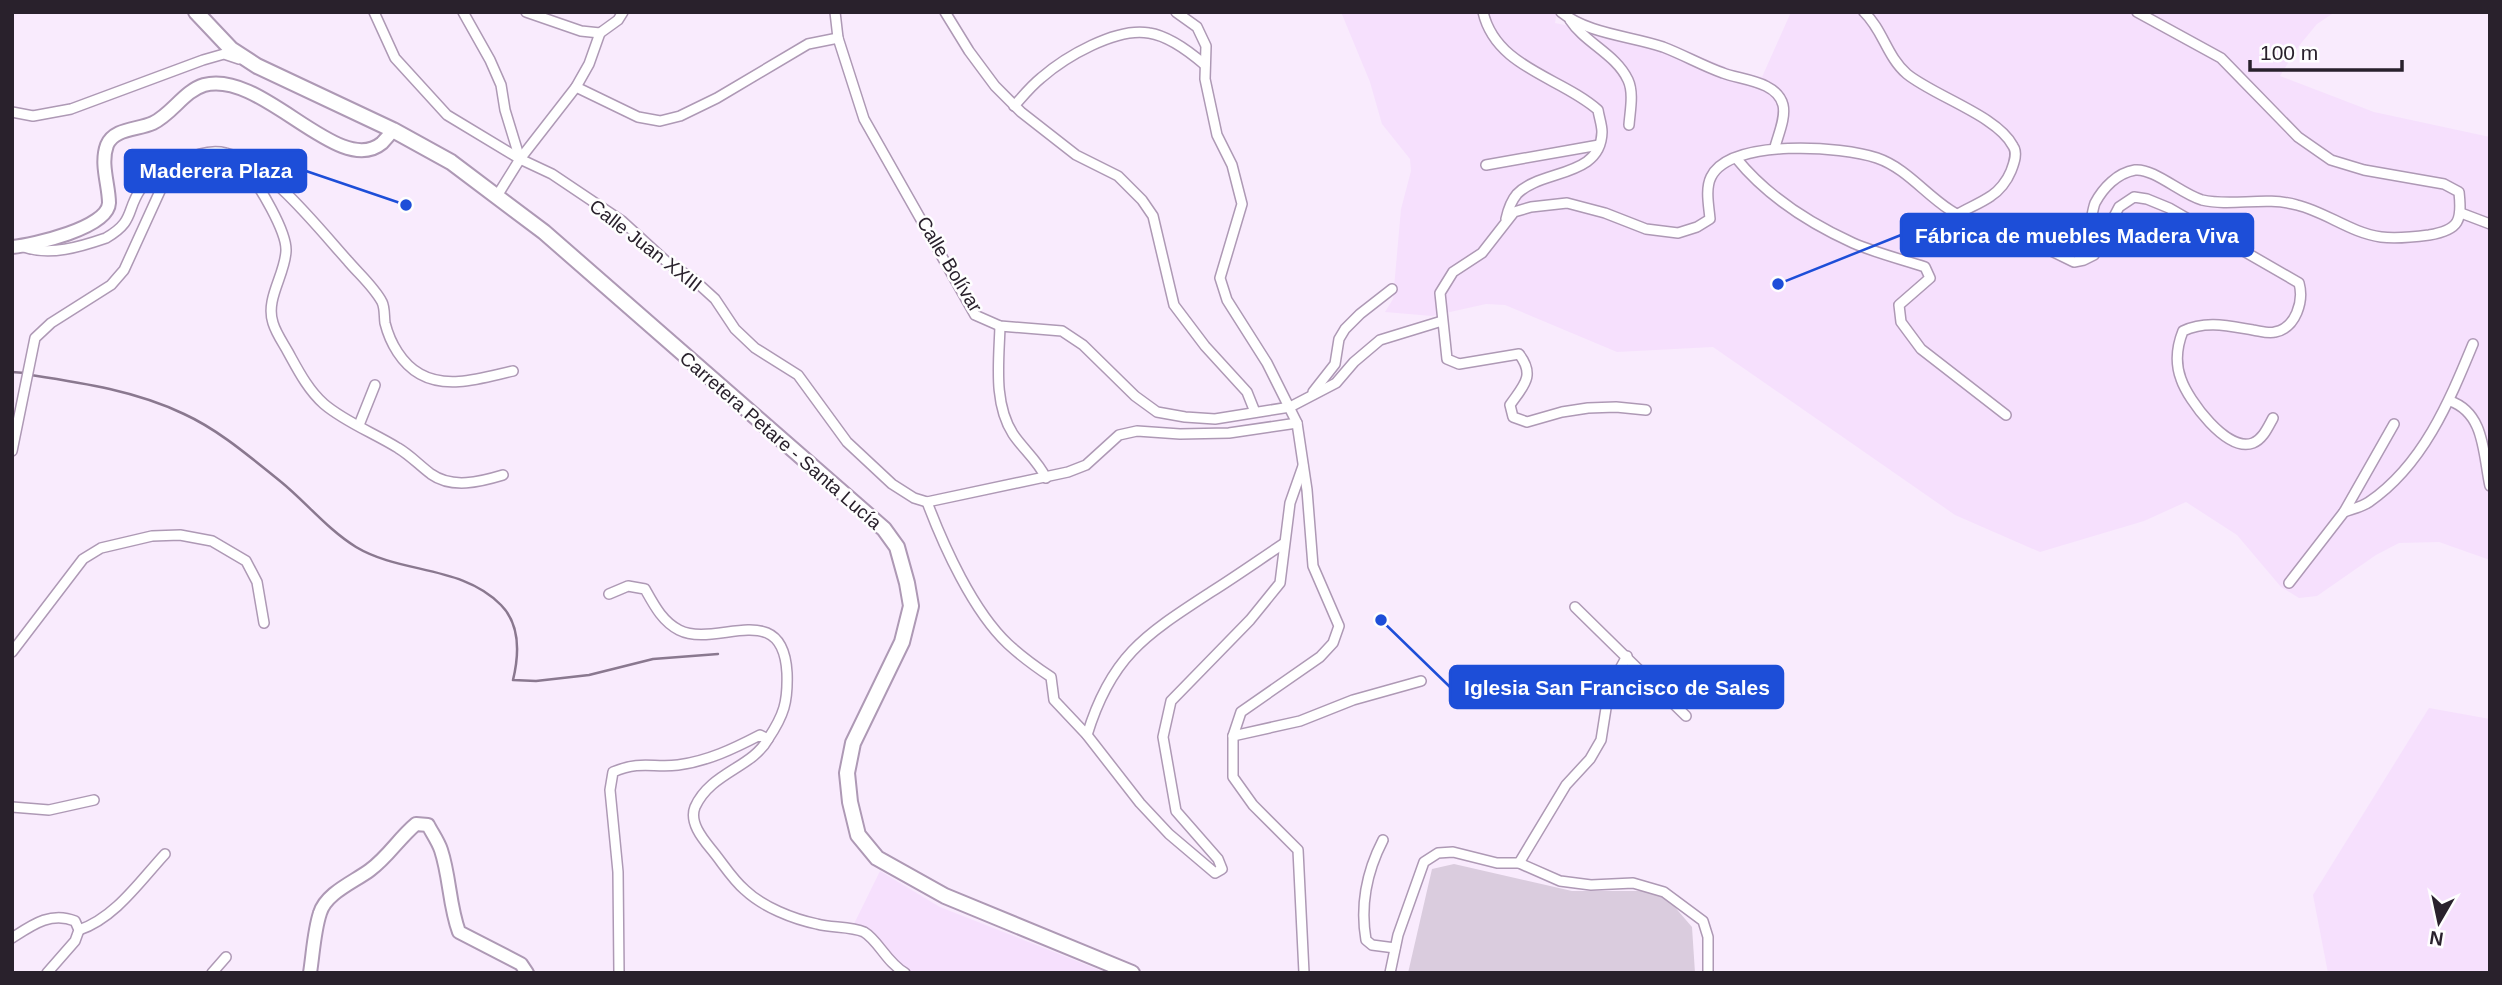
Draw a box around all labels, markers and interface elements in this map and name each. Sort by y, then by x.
scale bar [2250,28,2402,72]
text: 100 m [2260,41,2318,64]
callout: Maderera Plaza [125,150,306,192]
text: Maderera Plaza [140,159,293,182]
street label: Calle Juan XXIII [586,195,706,296]
street label: Calle Bolívar [913,213,987,316]
callout: Fábrica de muebles Madera Viva [1901,214,2253,256]
text: Fábrica de muebles Madera Viva [1915,224,2239,247]
street label: Carretera Petare - Santa Lucía [676,347,886,534]
callout: Iglesia San Francisco de Sales [1450,666,1783,708]
text: Iglesia San Francisco de Sales [1464,676,1770,699]
north arrow [2404,887,2474,957]
text: N [2428,927,2445,950]

